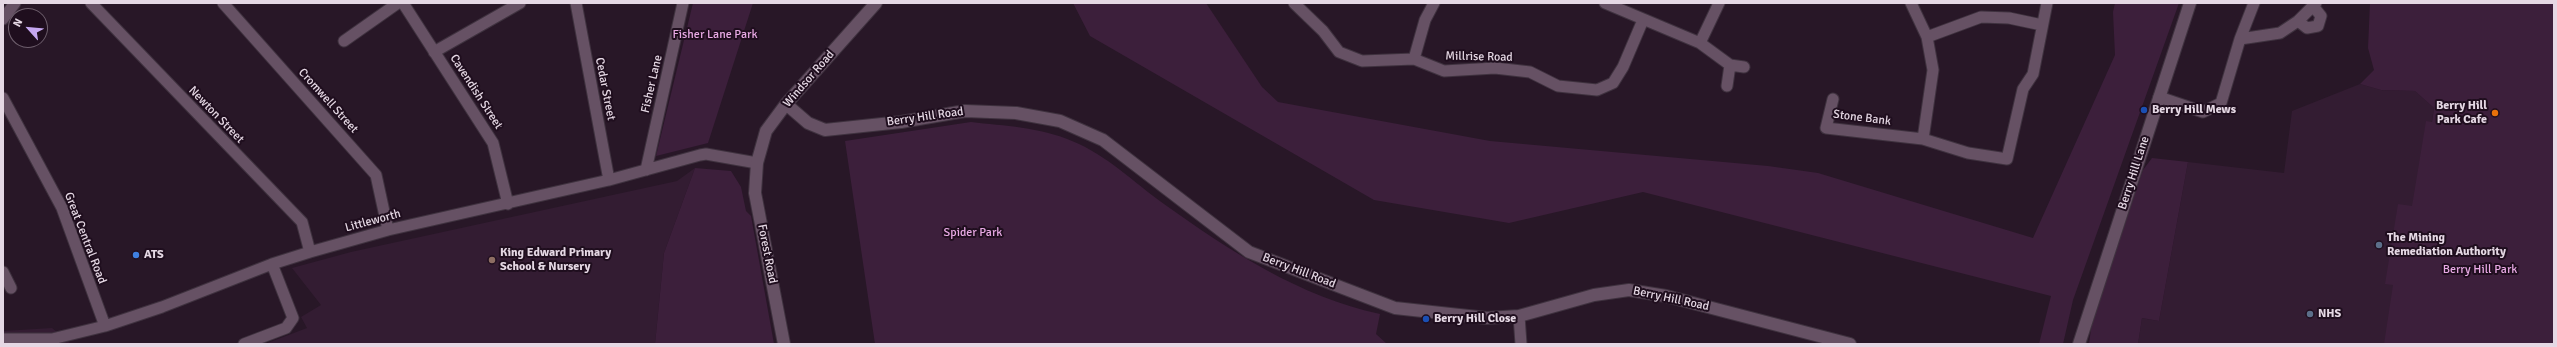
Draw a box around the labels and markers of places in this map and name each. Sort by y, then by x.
place label: Berry Hill Park Cafe [2436,99,2487,127]
place label: Berry Hill Mews [2152,103,2236,117]
marker: Berry Hill Mews [2139,105,2149,115]
marker: Berry Hill Park Cafe [2490,108,2500,118]
place label: The Mining Remediation Authority [2387,231,2506,259]
marker: The Mining Remediation Authority [2374,240,2384,250]
place label: King Edward Primary School & Nursery [500,246,611,274]
place label: ATS [144,248,164,262]
marker: ATS [131,250,141,260]
marker: King Edward Primary School & Nursery [487,255,497,265]
place label: NHS [2318,307,2341,321]
marker: NHS [2305,309,2315,319]
place label: Berry Hill Close [1434,312,1516,326]
marker: Berry Hill Close [1421,314,1431,324]

